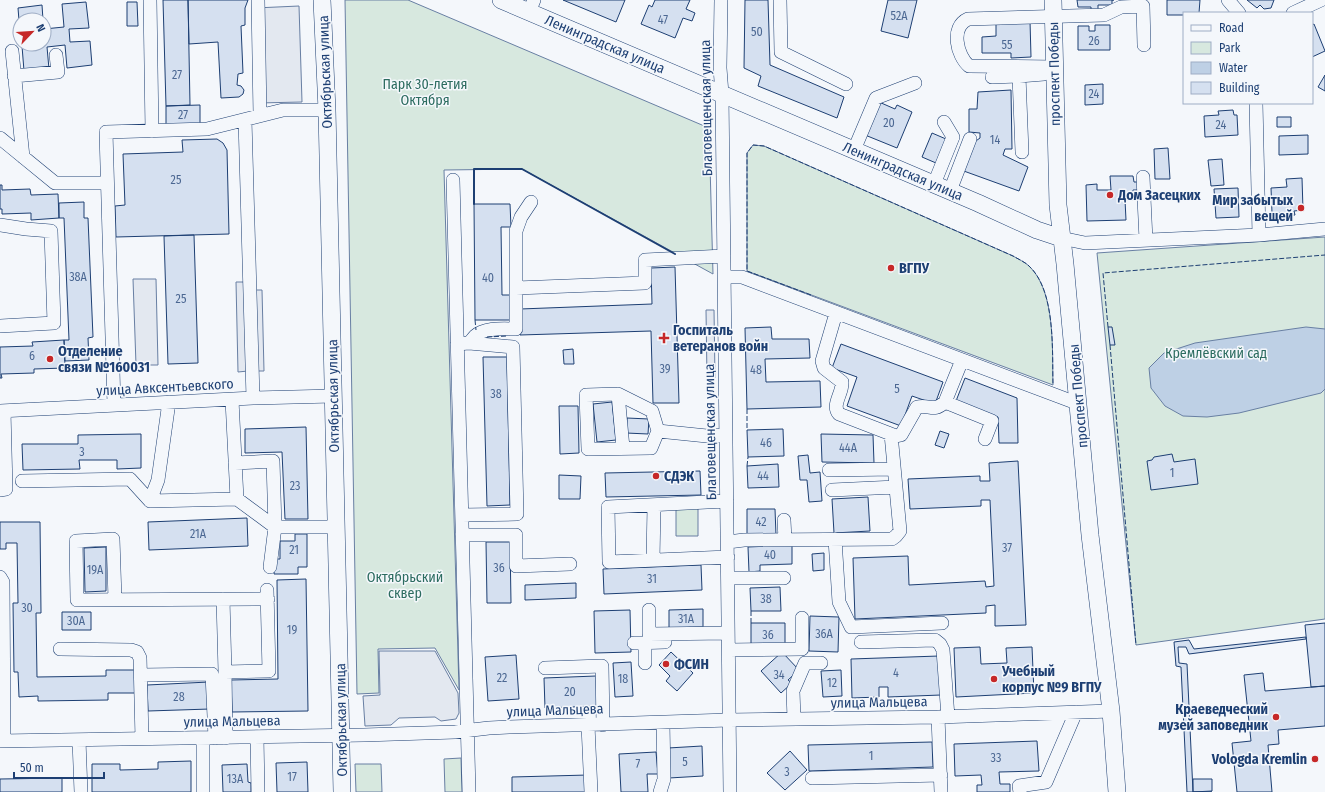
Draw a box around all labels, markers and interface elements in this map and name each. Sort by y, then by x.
house number: 52А [891,9,908,23]
street label: Ленинградская улица [542,11,668,77]
north arrow [12,12,52,52]
legend [1183,12,1313,104]
house number: 47 [658,13,668,27]
street label: Октябрьская улица [315,15,336,129]
text: Road [1219,21,1244,35]
text: N [33,22,48,34]
street label: проспект Победы [1045,22,1064,126]
house number: 50 [751,25,763,39]
house number: 26 [1088,34,1100,48]
house number: 55 [1002,38,1013,52]
street label: Благовещенская улица [697,39,716,176]
text: Park [1219,41,1241,55]
text: Water [1219,61,1248,75]
house number: 27 [172,68,182,82]
park label: Парк 30-летия Октября [382,76,468,109]
text: Building [1219,81,1260,95]
house number: 24 [1089,87,1100,101]
house number: 27 [178,108,188,122]
house number: 20 [883,116,895,130]
house number: 24 [1216,118,1227,132]
house number: 14 [990,133,1000,147]
street label: Ленинградская улица [840,138,966,204]
house number: 25 [171,173,182,187]
place label: Дом Засецких [1117,187,1201,204]
marker: Дом Засецких [1105,190,1115,200]
place label: Мир забытых вещей [1212,192,1293,225]
marker: Мир забытых вещей [1296,203,1306,213]
place label: ВГПУ [899,260,930,277]
marker: ВГПУ [886,263,896,273]
house number: 38А [69,270,88,284]
house number: 40 [482,271,494,285]
house number: 25 [176,292,187,306]
place label: Госпиталь ветеранов войн [673,322,768,355]
marker: Госпиталь ветеранов войн [658,332,670,344]
street label: Октябрьская улица [324,339,343,453]
place label: Отделение связи №160031 [58,343,150,376]
street label: проспект Победы [1065,343,1092,449]
park label: Кремлёвский сад [1165,345,1267,362]
house number: 6 [29,349,35,363]
marker: Отделение связи №160031 [45,354,55,364]
house number: 39 [659,362,671,376]
street label: Благовещенская улица [701,363,720,500]
house number: 48 [750,363,762,377]
street label: улица Авксентьевского [96,375,234,400]
house number: 5 [894,382,900,396]
house number: 38 [490,387,502,401]
house number: 46 [760,436,772,450]
house number: 44А [839,441,858,455]
house number: 3 [79,445,85,459]
house number: 1 [1170,466,1174,480]
place label: СДЭК [664,468,695,485]
house number: 44 [757,469,769,483]
marker: СДЭК [651,471,661,481]
house number: 23 [290,479,300,493]
house number: 42 [756,515,766,529]
house number: 21А [190,527,207,541]
house number: 37 [1002,541,1012,555]
house number: 21 [289,543,299,557]
house number: 40 [764,548,776,562]
house number: 36 [493,561,505,575]
house number: 19А [87,563,104,577]
park label: Октябрьский сквер [367,569,443,602]
house number: 31 [647,572,657,586]
house number: 38 [760,592,772,606]
house number: 30 [21,601,33,615]
house number: 31А [678,612,695,626]
house number: 30А [67,614,86,628]
house number: 19 [287,623,297,637]
house number: 36А [815,627,834,641]
house number: 36 [762,628,774,642]
place label: ФСИН [674,656,709,673]
marker: ФСИН [661,659,671,669]
street label: Октябрьская улица [332,663,351,777]
place label: Учебный корпус №9 ВГПУ [1001,663,1102,696]
house number: 4 [893,666,899,680]
house number: 34 [773,668,785,682]
house number: 22 [497,671,507,685]
house number: 18 [618,672,628,686]
marker: Учебный корпус №9 ВГПУ [989,674,999,684]
house number: 12 [827,676,837,690]
house number: 20 [564,685,576,699]
house number: 28 [173,690,185,704]
street label: улица Мальцева [830,693,928,712]
street label: улица Мальцева [506,700,604,721]
place label: Краеведческий музей заповедник [1158,701,1269,734]
street label: улица Мальцева [183,712,281,731]
marker: Краеведческий музей заповедник [1271,712,1281,722]
house number: 1 [869,749,873,763]
house number: 33 [991,751,1001,765]
place label: Vologda Kremlin [1211,751,1307,768]
scale bar [14,754,104,780]
marker: Vologda Kremlin [1310,754,1320,764]
house number: 5 [682,755,688,769]
house number: 7 [636,757,641,771]
text: 50 m [20,761,44,775]
house number: 3 [784,765,790,779]
house number: 17 [287,770,297,784]
house number: 13А [227,772,244,786]

